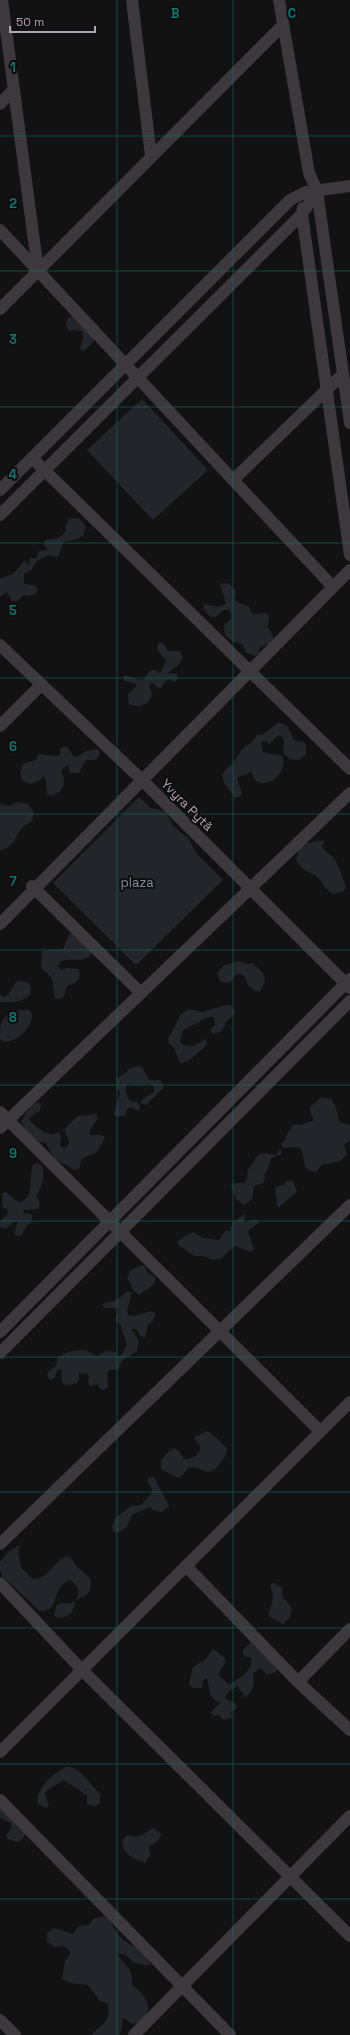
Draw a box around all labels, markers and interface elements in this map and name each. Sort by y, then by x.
text: B [171,5,180,22]
text: C [288,5,296,22]
scale bar [10,8,95,34]
text: 50 m [16,14,44,30]
text: 1 [10,59,16,76]
text: 2 [9,195,17,212]
text: 3 [9,331,17,348]
text: 4 [9,466,17,483]
text: 5 [9,602,17,619]
text: 6 [9,738,17,755]
street label: Yvyra Pytã [157,775,217,835]
text: 7 [9,873,17,890]
park label: plaza [120,874,154,891]
text: 8 [9,1009,17,1026]
text: 9 [9,1145,17,1162]

